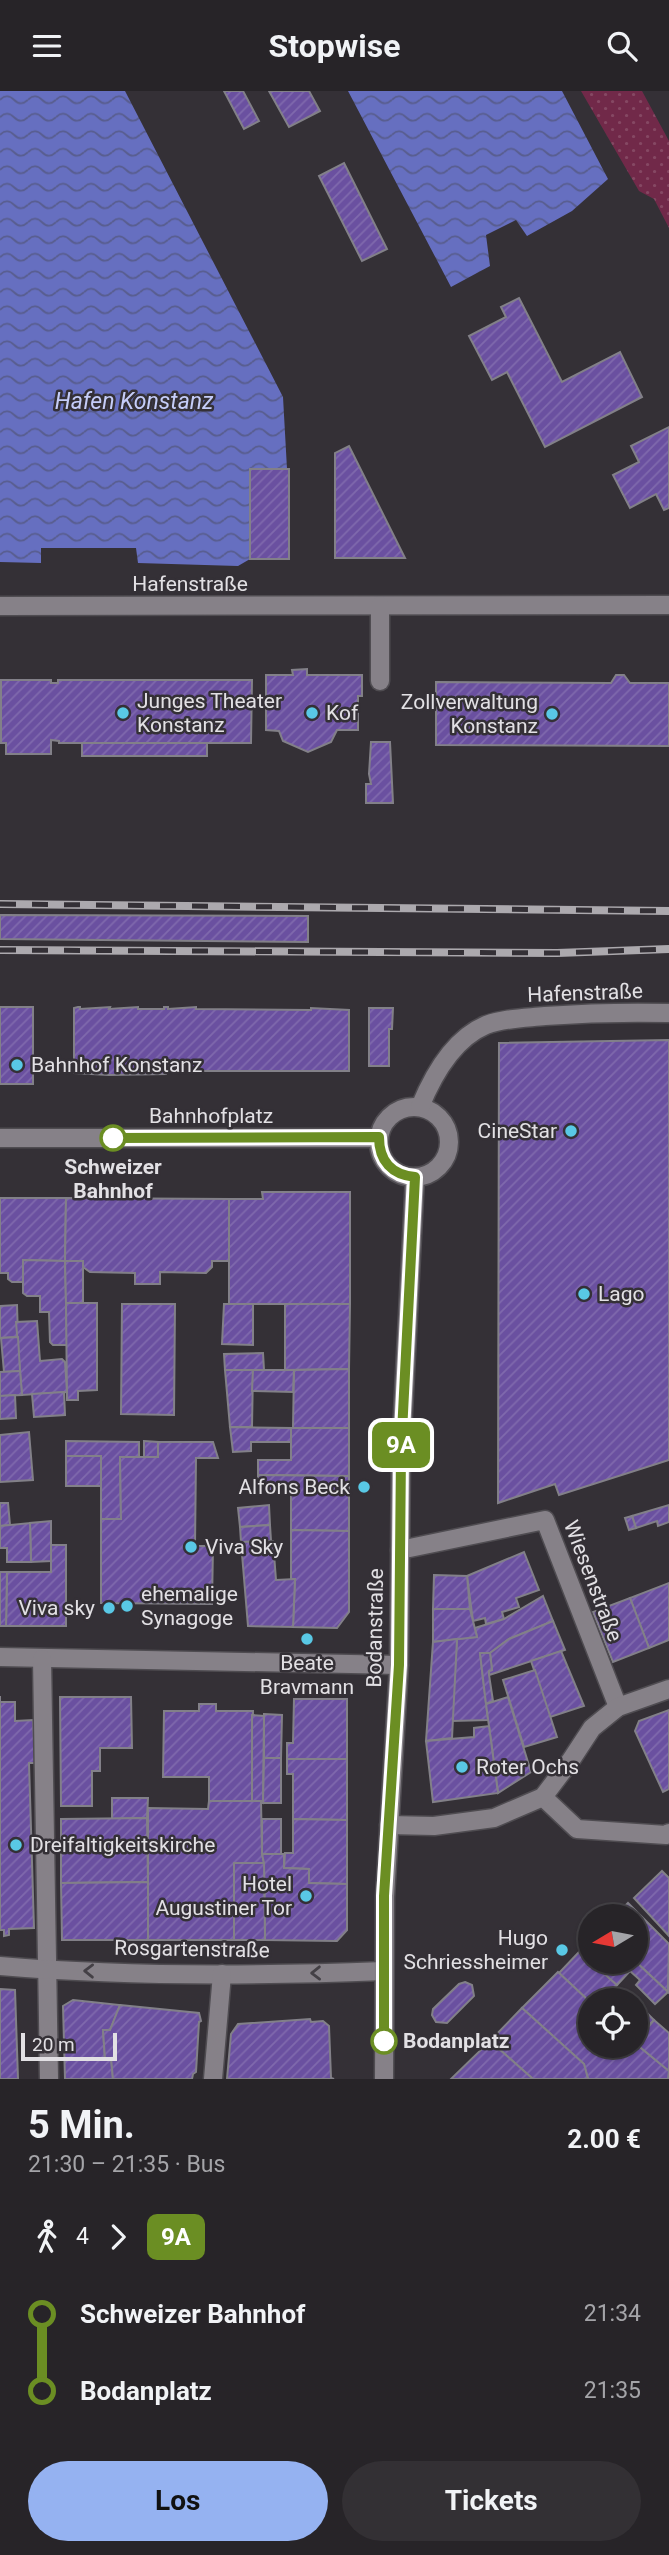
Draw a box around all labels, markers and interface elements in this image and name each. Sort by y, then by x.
icon: menu [28,27,66,65]
text: Stopwise [269,27,400,65]
icon: search [603,27,641,65]
water label: Hafen Konstanz [55,388,213,415]
street label: Hafenstraße [132,572,248,596]
place label: Junges Theater Konstanz [137,689,282,737]
place label: Zollverwaltung Konstanz [401,690,538,738]
place label: Kof [326,701,359,725]
marker: Junges Theater Konstanz [115,705,131,721]
marker: Kof [304,705,320,721]
marker: Zollverwaltung Konstanz [544,706,560,722]
street label: Hafenstraße [527,979,643,1007]
place label: Bahnhof Konstanz [31,1053,202,1077]
marker: Bahnhof Konstanz [9,1057,25,1073]
street label: Bahnhofplatz [149,1104,273,1128]
place label: CineStar [478,1119,557,1143]
marker: CineStar [563,1123,579,1139]
marker: Schweizer Bahnhof [100,1125,126,1151]
place label: Schweizer Bahnhof [64,1155,162,1203]
place label: Lago [598,1282,645,1306]
marker: Lago [576,1286,592,1302]
line badge: 9A [370,1422,432,1468]
text: 9A [386,1431,416,1459]
place label: Alfons Beck [238,1475,350,1499]
marker: Alfons Beck [356,1479,372,1495]
street label: Wiesenstraße [559,1517,627,1645]
place label: Viva Sky [205,1535,283,1559]
marker: Viva Sky [183,1539,199,1555]
street label: Bodanstraße [362,1568,388,1688]
place label: ehemalige Synagoge [141,1582,238,1630]
place label: Viva sky [18,1596,95,1620]
marker: ehemalige Synagoge [119,1598,135,1614]
marker: Viva sky [101,1600,117,1616]
marker: Beate Bravmann [299,1631,315,1647]
place label: Beate Bravmann [260,1651,354,1699]
place label: Roter Ochs [476,1755,579,1779]
marker: Roter Ochs [454,1759,470,1775]
place label: Dreifaltigkeitskirche [30,1833,215,1857]
marker: Dreifaltigkeitskirche [8,1837,24,1853]
place label: Hotel Augustiner Tor [155,1872,292,1920]
marker: Hotel Augustiner Tor [298,1888,314,1904]
north arrow [578,1904,648,1974]
map controls [578,1904,648,2058]
place label: Hugo Schriessheimer [403,1926,548,1974]
street label: Rosgartenstraße [114,1936,270,1962]
marker: Hugo Schriessheimer [554,1942,570,1958]
one-way arrow [83,1963,93,1979]
one-way arrow [310,1965,321,1981]
button: locate [578,1988,648,2058]
marker: Bodanplatz [371,2028,397,2054]
place label: Bodanplatz [403,2029,510,2053]
scale bar [21,2030,117,2062]
text: 20 m [32,2033,75,2056]
text: 5 Min. [28,2103,135,2147]
text: 2.00 € [567,2124,641,2154]
text: 21:30 – 21:35 · Bus [28,2151,225,2178]
icon: walk [28,2218,66,2256]
icon: forward [99,2218,137,2256]
text: 4 [76,2223,89,2250]
text: 9A [161,2223,191,2251]
text: Schweizer Bahnhof [80,2299,305,2329]
text: 21:34 [584,2300,641,2327]
text: Bodanplatz [80,2376,212,2406]
text: 21:35 [584,2377,641,2404]
button: Los [28,2461,328,2541]
button: Tickets [342,2461,641,2541]

